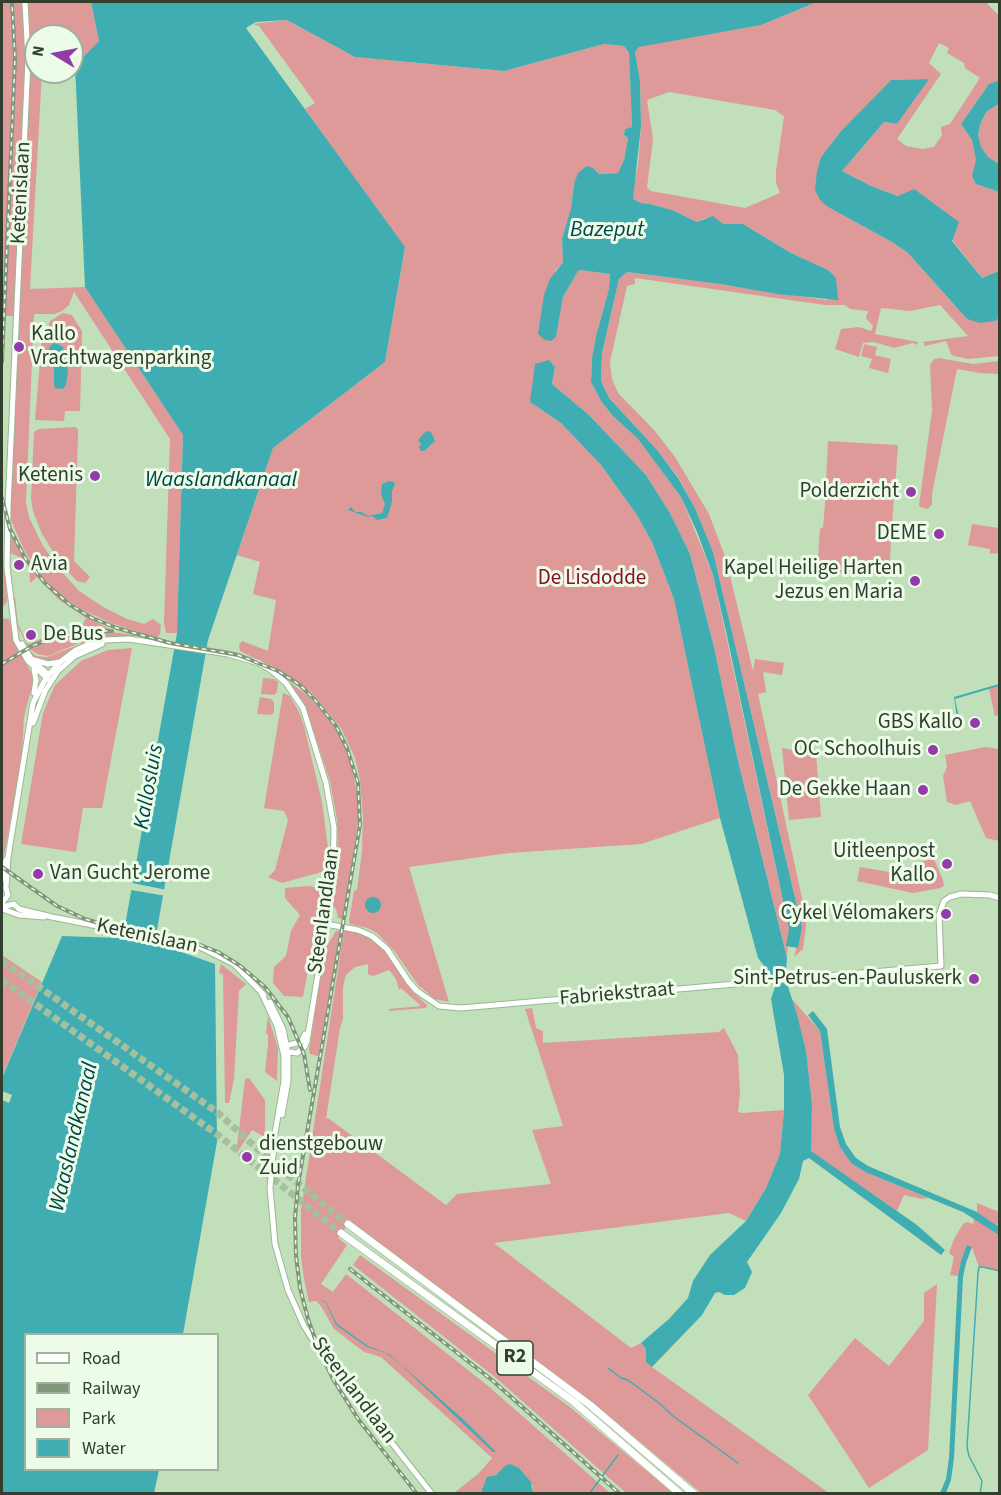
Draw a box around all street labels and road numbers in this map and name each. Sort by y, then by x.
street label: Ketenislaan [7,141,37,245]
street label: Steenlandlaan [304,846,346,976]
street label: Ketenislaan [94,914,200,960]
street label: Fabriekstraat [558,977,676,1013]
street label: Steenlandlaan [305,1333,401,1449]
road number: R2 [497,1341,533,1375]

